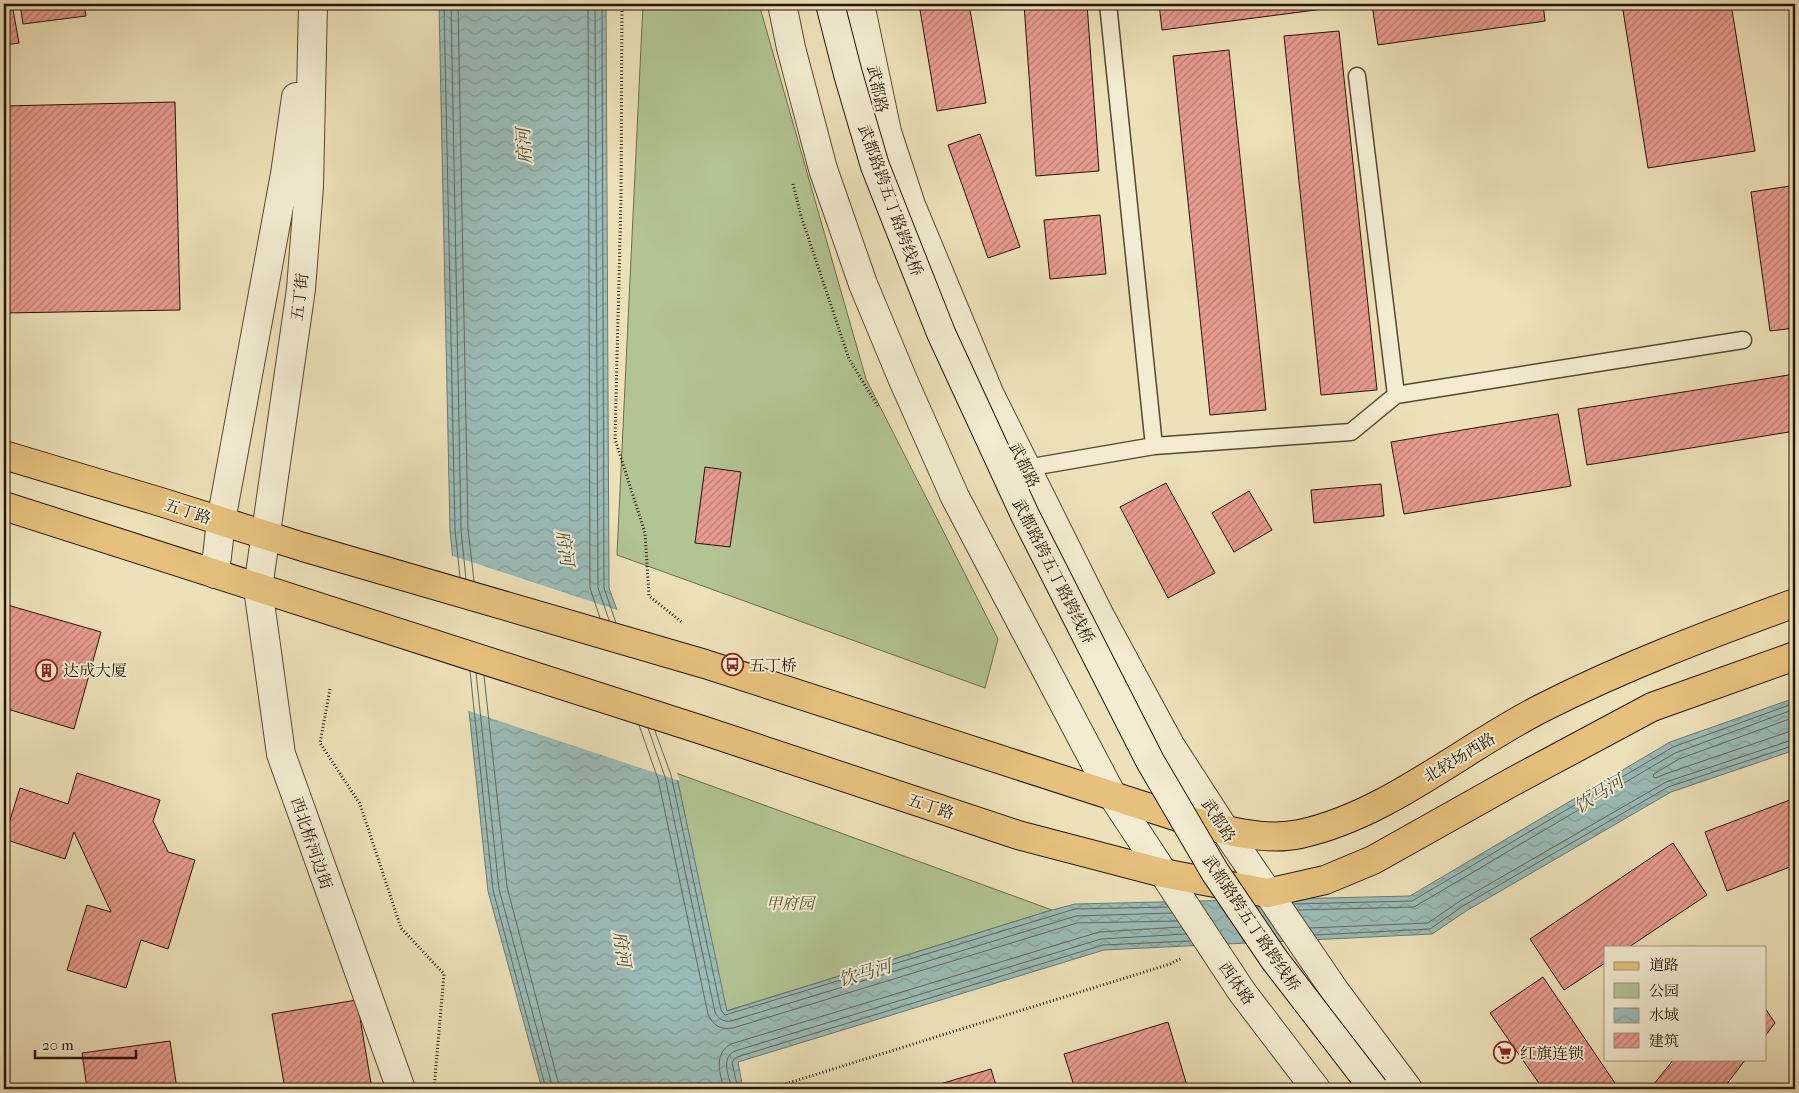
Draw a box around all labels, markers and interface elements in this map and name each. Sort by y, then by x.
street label: 武都路 [863,64,892,115]
street label: 武都路跨五丁路跨线桥 [854,122,927,279]
water label: 府河 [513,124,536,164]
street label: 五丁街 [287,272,312,322]
street label: 武都路 [1005,439,1044,491]
street label: 五丁路 [162,495,214,528]
street label: 武都路跨五丁路跨线桥 [1009,496,1098,647]
water label: 府河 [552,529,578,570]
bus stop icon: 五丁桥 [721,653,745,677]
place label: 五丁桥 [749,656,797,675]
building icon: 达成大厦 [35,658,59,682]
place label: 达成大厦 [63,661,127,680]
street label: 北较场西路 [1420,729,1498,786]
water label: 饮马河 [1571,770,1630,818]
street label: 五丁路 [905,790,957,823]
street label: 西北桥河边街 [287,795,336,892]
street label: 武都路 [1198,795,1240,846]
street label: 武都路跨五丁路跨线桥 [1199,852,1304,995]
park label: 甲府园 [766,894,817,913]
water label: 府河 [609,930,635,971]
legend [1604,946,1766,1060]
water label: 饮马河 [836,955,897,991]
text: 道路 [1649,956,1679,974]
street label: 西体路 [1215,958,1258,1008]
text: 公园 [1649,982,1679,1000]
text: 水域 [1649,1006,1679,1024]
scale bar [35,1028,136,1060]
text: 建筑 [1649,1032,1679,1050]
text: 20 m [42,1036,74,1054]
supermarket icon: 红旗连锁 [1492,1041,1516,1065]
place label: 红旗连锁 [1520,1044,1584,1063]

